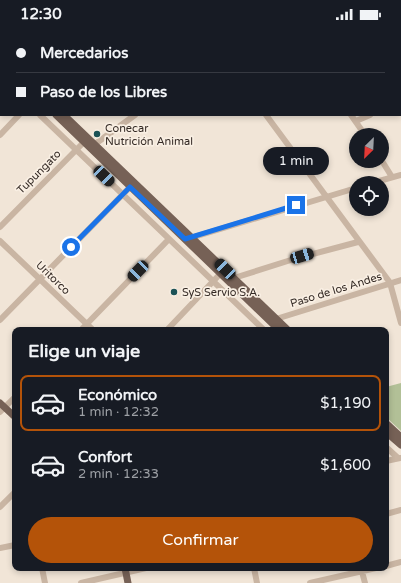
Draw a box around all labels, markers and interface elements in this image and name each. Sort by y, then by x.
text: 12:30 [20,5,62,23]
text: Mercedarios [40,44,128,62]
text: Paso de los Libres [40,83,167,101]
place label: Conecar Nutrición Animal [105,122,193,148]
north arrow [349,128,389,168]
map controls [349,128,389,216]
marker: Conecar Nutrición Animal [92,129,102,139]
street label: Tupungato [14,147,64,197]
callout: 1 min [263,147,329,175]
text: 1 min [279,153,313,169]
car [91,163,117,189]
button: locate [349,176,389,216]
route end [287,196,305,214]
route start [62,238,80,256]
car [289,247,315,265]
car [212,256,238,282]
car [125,258,151,284]
street label: Uritorco [33,259,73,298]
street label: Paso de los Andes [289,270,383,310]
place label: SyS Servio S.A. [182,286,260,299]
marker: SyS Servio S.A. [169,287,179,297]
text: Elige un viaje [28,340,140,362]
icon: car [30,385,66,421]
text: Económico [78,386,157,404]
text: $1,190 [320,394,371,412]
text: 1 min · 12:32 [78,404,159,420]
icon: car [30,447,66,483]
text: Confort [78,448,132,466]
text: $1,600 [320,456,371,474]
text: 2 min · 12:33 [78,466,159,482]
button: Confirmar [28,517,373,563]

